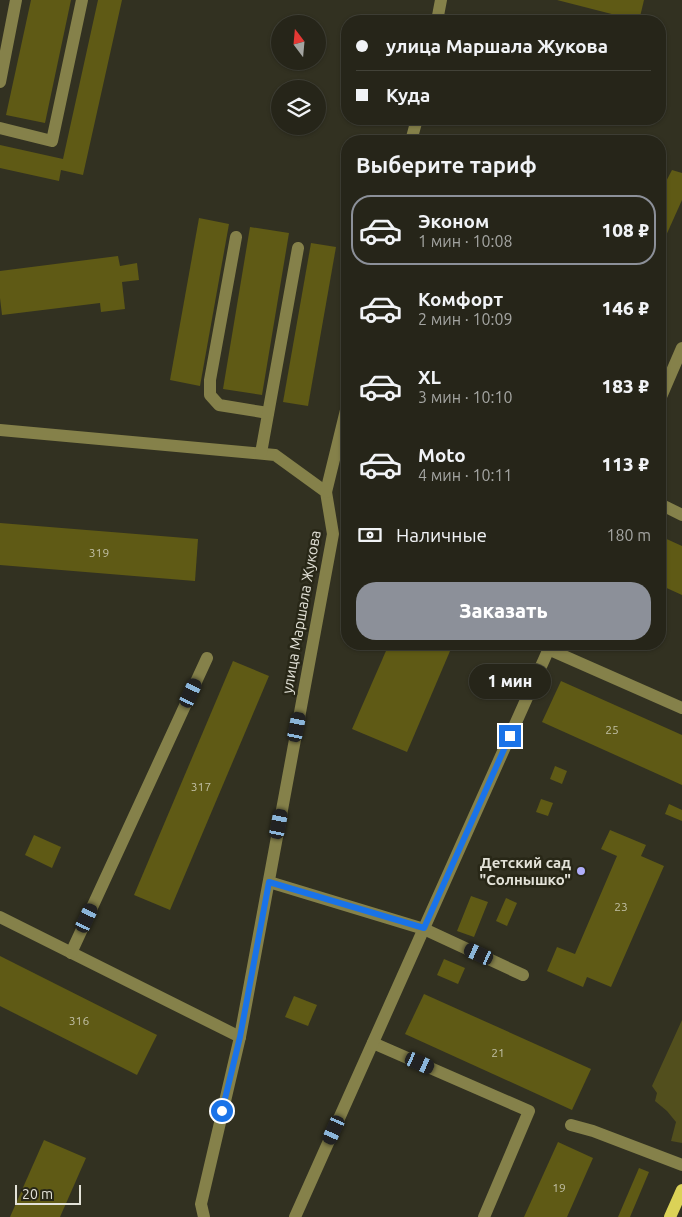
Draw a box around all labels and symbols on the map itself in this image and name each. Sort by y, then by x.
north arrow [271,15,326,70]
street label: улица Маршала Жукова [278,529,324,695]
house number: 319 [89,546,109,559]
callout: 1 мин [469,664,551,698]
car [177,676,204,710]
car [286,711,307,743]
house number: 25 [605,723,619,736]
route end [499,725,521,747]
house number: 317 [191,780,211,793]
car [268,808,289,840]
place label: Детский сад "Солнышко" [480,854,571,888]
marker: Детский сад "Солнышко" [575,865,587,877]
house number: 23 [614,900,628,913]
car [73,901,100,935]
car [462,941,495,967]
house number: 316 [69,1014,89,1027]
house number: 21 [491,1046,505,1059]
car [403,1050,436,1076]
route start [211,1100,233,1122]
car [321,1113,346,1147]
house number: 19 [552,1181,566,1194]
scale bar [15,1182,81,1205]

